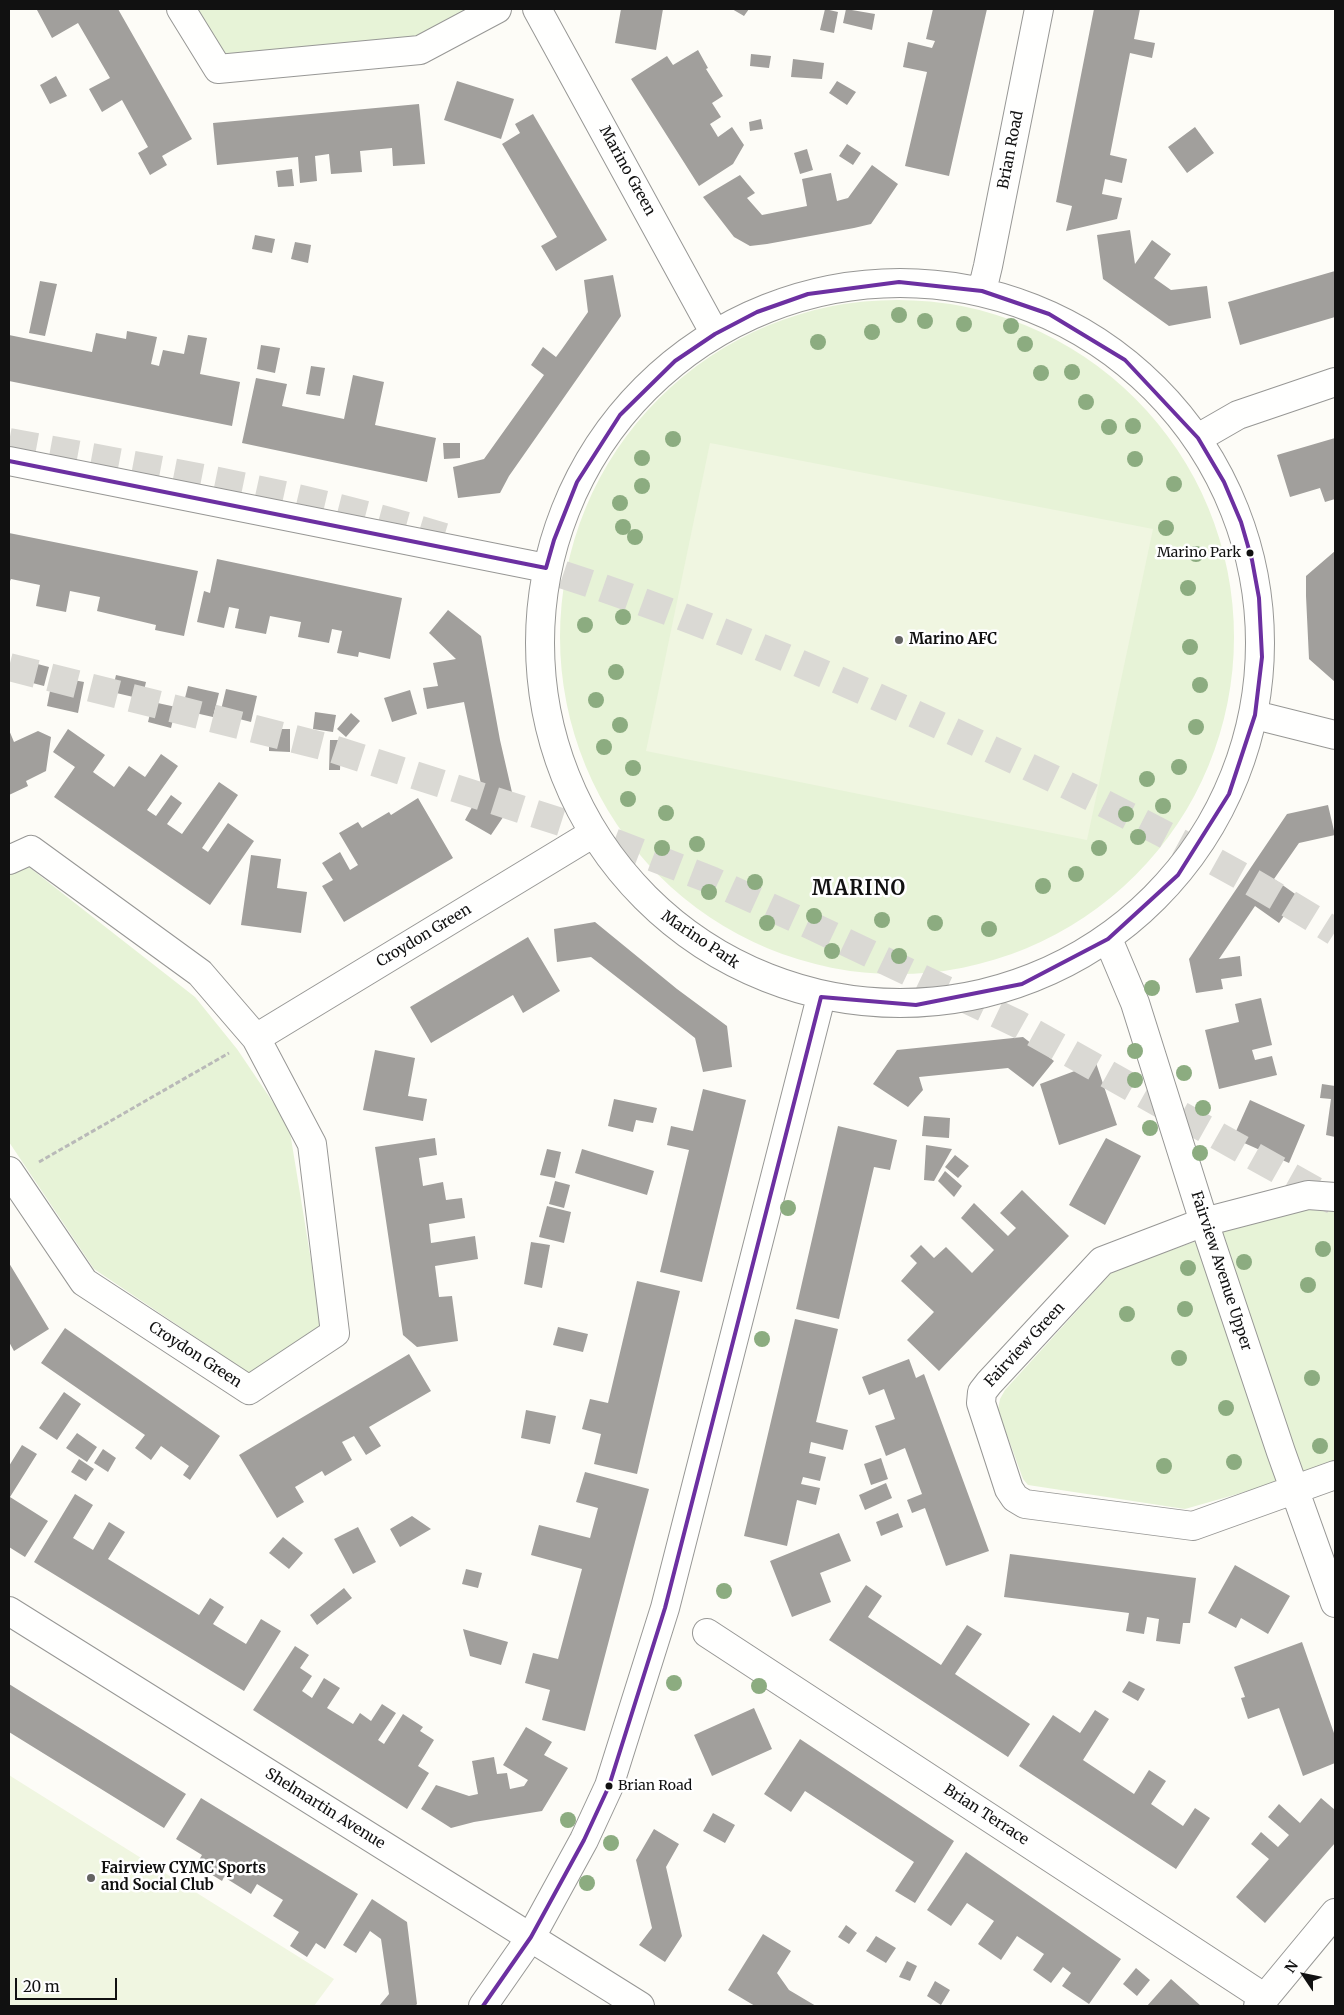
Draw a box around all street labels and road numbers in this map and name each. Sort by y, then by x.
street label: Brian Road [995,109,1027,191]
street label: Marino Green [595,123,659,219]
street label: Croydon Green [373,901,475,971]
street label: Marino Park [658,907,742,973]
street label: Fairview Avenue Upper [1187,1189,1255,1353]
street label: Fairview Green [981,1299,1069,1391]
street label: Croydon Green [145,1318,245,1392]
street label: Shelmartin Avenue [262,1765,388,1853]
street label: Brian Terrace [940,1781,1032,1849]

